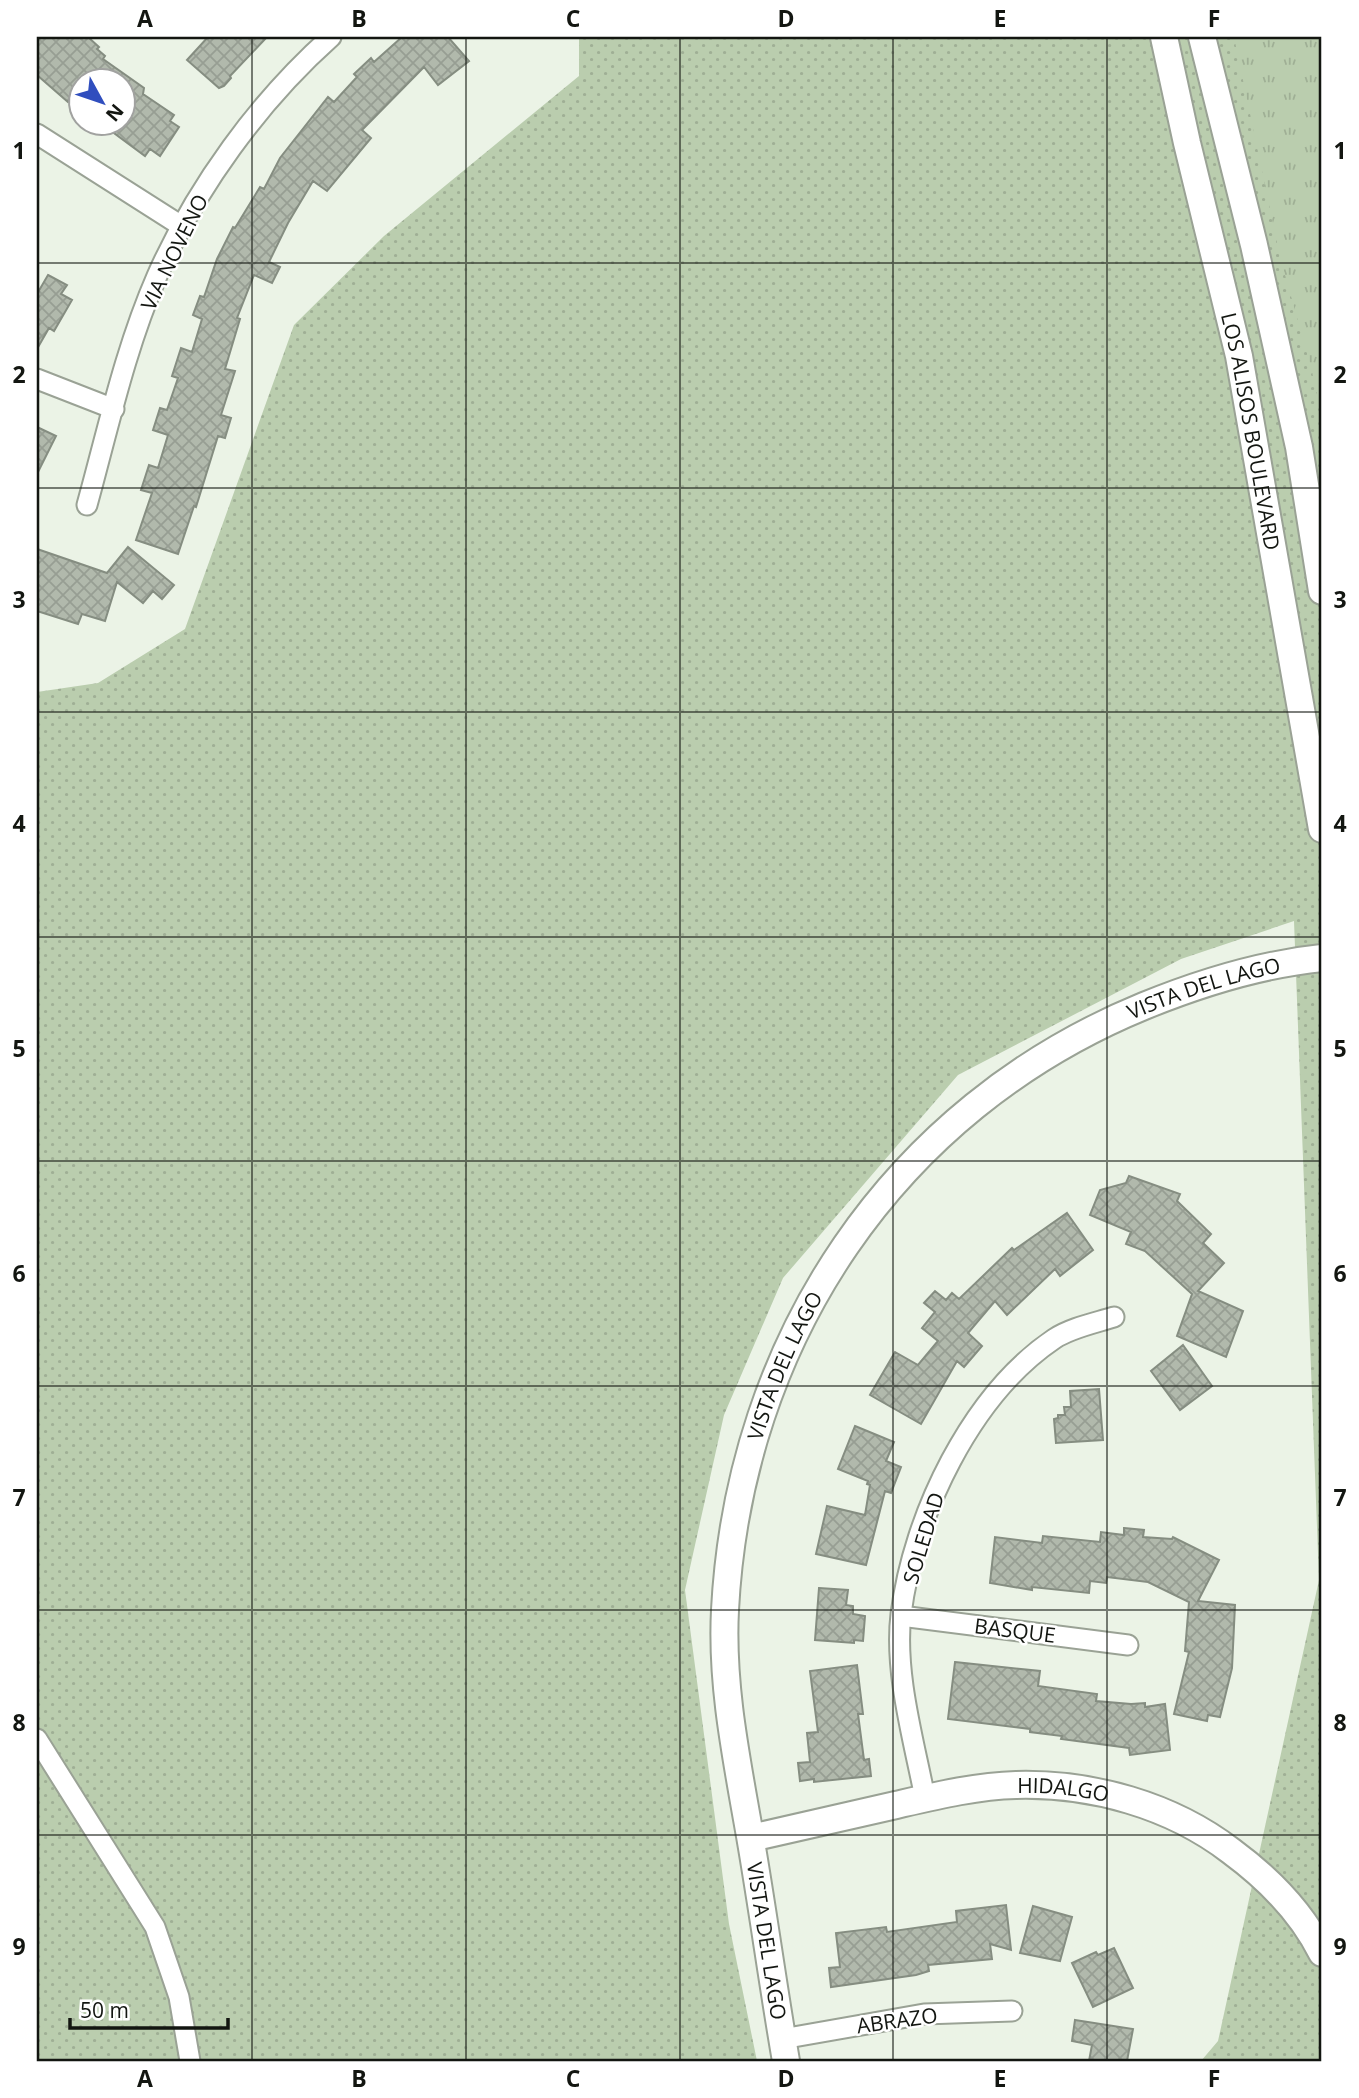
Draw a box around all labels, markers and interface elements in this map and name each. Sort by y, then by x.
text: A [137,2,153,34]
text: B [351,2,367,34]
text: C [566,2,580,34]
text: D [777,2,795,34]
text: E [994,2,1006,34]
text: F [1208,2,1220,34]
north arrow [66,66,136,136]
text: N [100,99,130,127]
text: 1 [12,134,26,166]
text: 1 [1333,134,1347,166]
street label: VIA NOVENO [134,189,214,315]
street label: LOS ALISOS BOULEVARD [1215,310,1287,552]
text: 2 [12,358,26,390]
text: 2 [1333,358,1347,390]
text: 3 [12,583,26,615]
text: 3 [1333,583,1347,615]
text: 4 [12,807,26,839]
text: 4 [1333,807,1347,839]
street label: VISTA DEL LAGO [1123,951,1283,1026]
text: 5 [12,1032,26,1064]
text: 5 [1333,1032,1347,1064]
text: 6 [12,1257,26,1289]
text: 6 [1333,1257,1347,1289]
street label: VISTA DEL LAGO [741,1286,828,1443]
text: 7 [12,1481,26,1513]
text: 7 [1333,1481,1347,1513]
street label: SOLEDAD [896,1489,950,1587]
street label: BASQUE [973,1611,1057,1649]
text: 8 [12,1706,26,1738]
text: 8 [1333,1706,1347,1738]
street label: HIDALGO [1017,1771,1112,1808]
street label: VISTA DEL LAGO [741,1860,793,2022]
text: 9 [12,1930,26,1962]
text: 9 [1333,1930,1347,1962]
scale bar [70,1986,228,2030]
text: 50 m [80,1996,129,2024]
street label: ABRAZO [855,2000,939,2040]
text: A [137,2062,153,2094]
text: B [351,2062,367,2094]
text: C [566,2062,580,2094]
text: D [777,2062,795,2094]
text: E [994,2062,1006,2094]
text: F [1208,2062,1220,2094]

